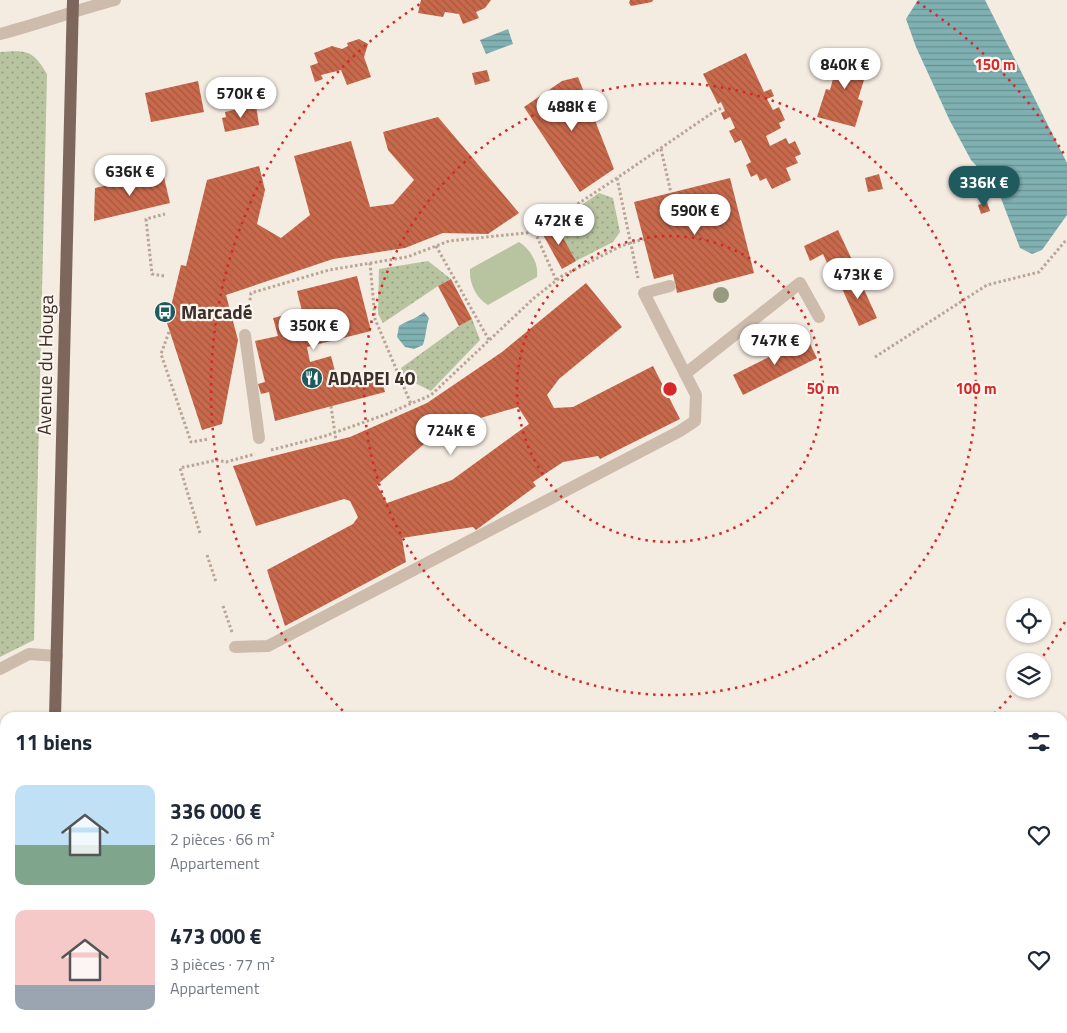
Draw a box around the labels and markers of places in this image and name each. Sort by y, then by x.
pin: 840K € [804,48,886,90]
pin: 570K € [200,76,282,119]
pin: 488K € [531,90,613,132]
pin: 636K € [89,154,171,197]
pin: 336K € [943,166,1025,208]
pin: 590K € [654,194,736,236]
pin: 472K € [518,204,600,246]
pin: 473K € [817,258,899,300]
place label: Marcadé [181,297,253,326]
bus stop icon: Marcadé [153,300,177,324]
pin: 350K € [273,308,355,351]
pin: 747K € [734,324,816,366]
place label: ADAPEI 40 [328,363,416,392]
restaurant icon: ADAPEI 40 [300,366,324,390]
centre of rings [661,380,679,398]
pin: 724K € [410,414,492,456]

